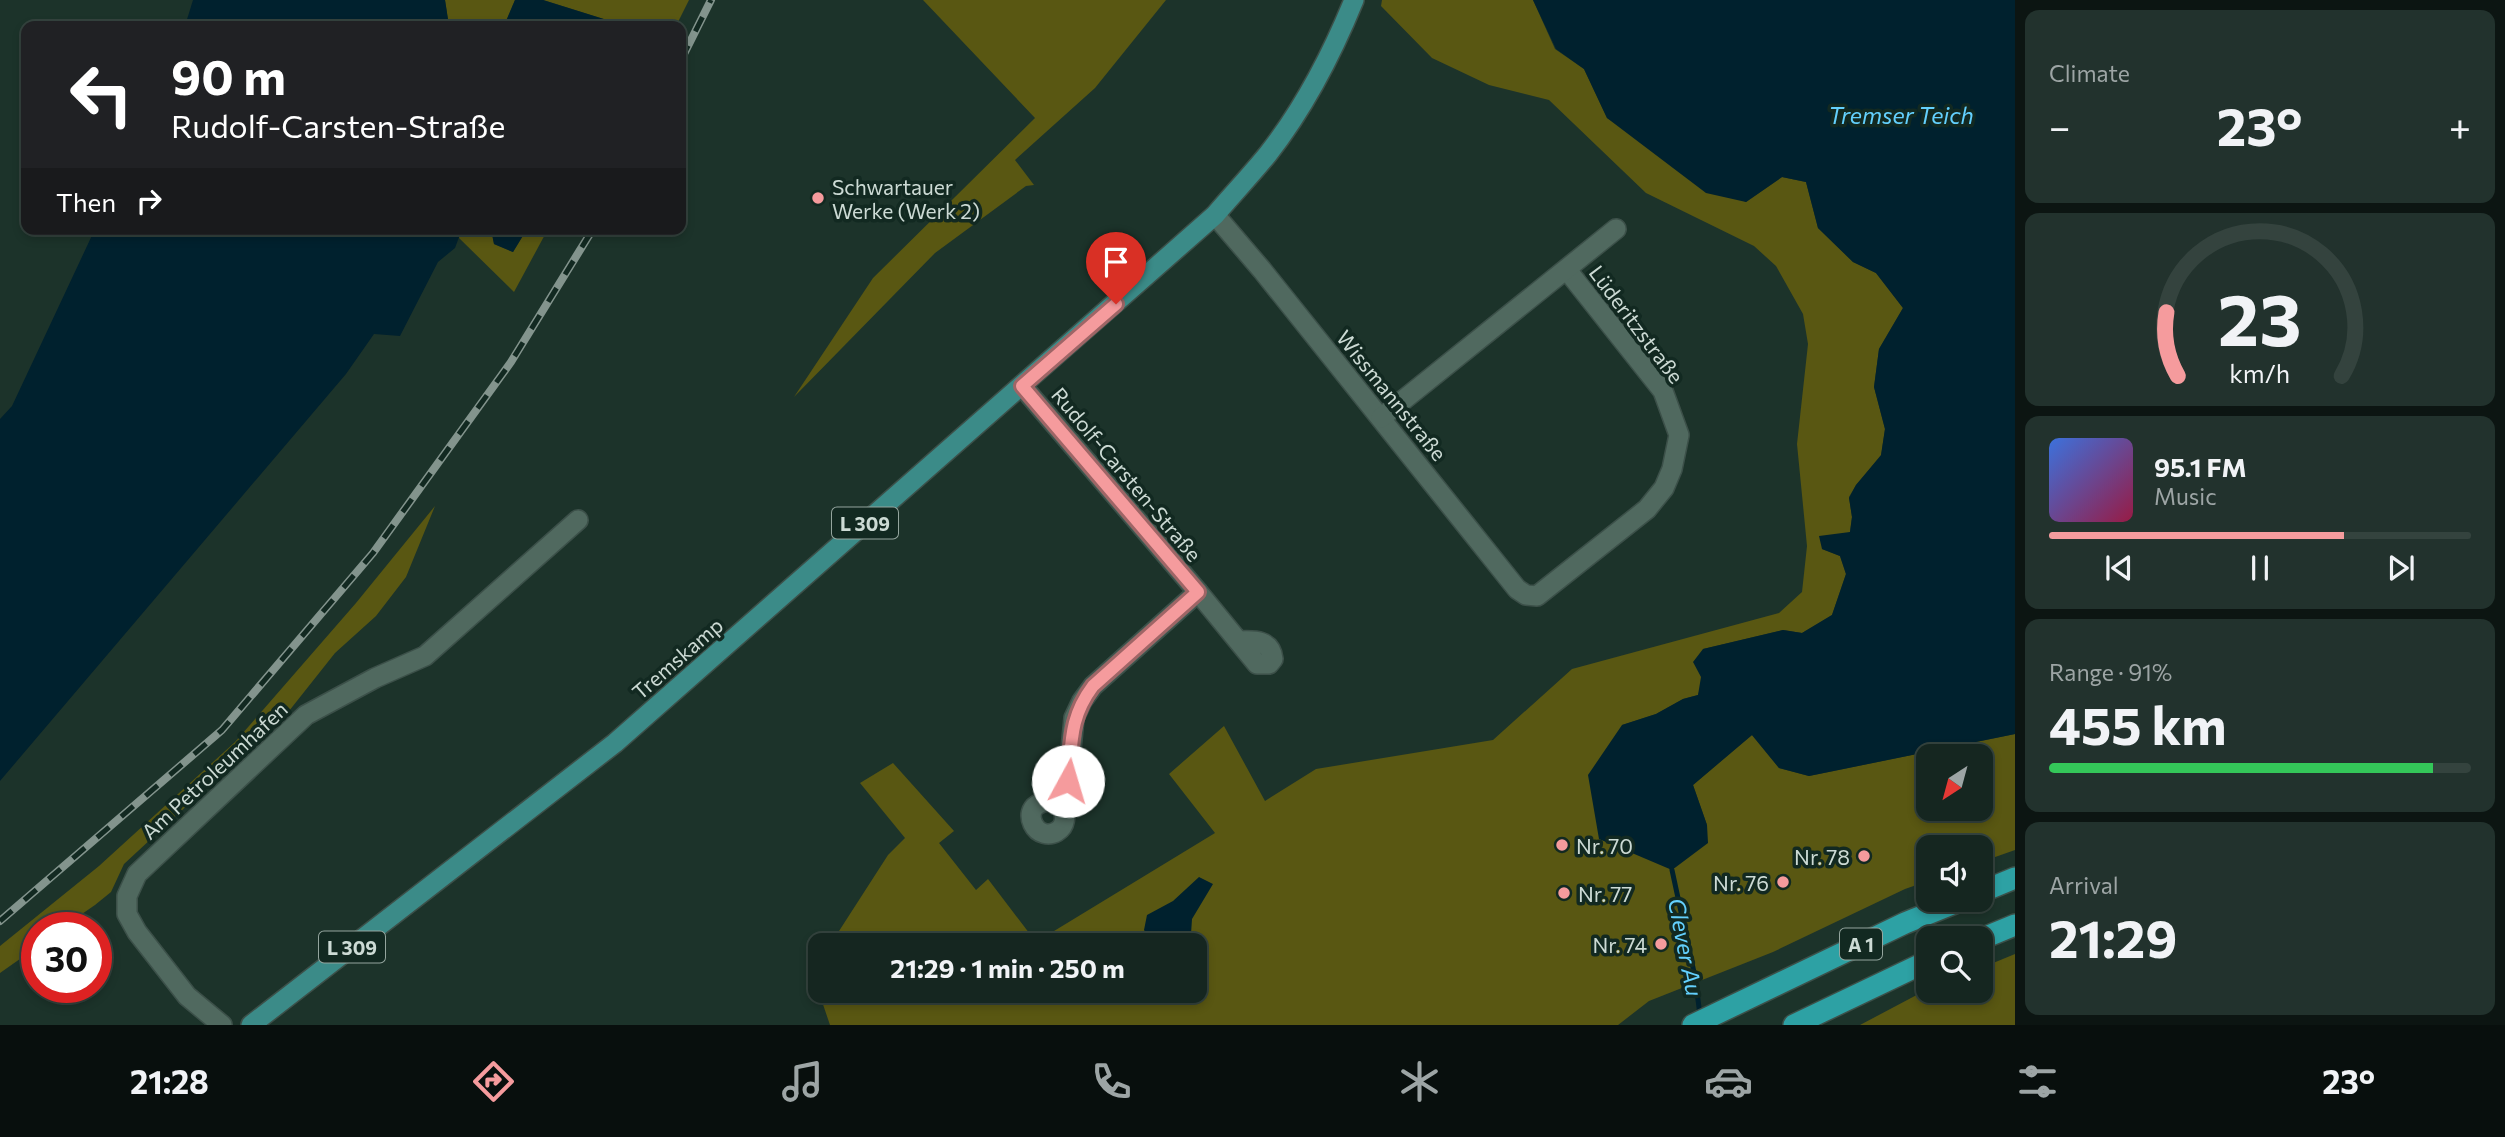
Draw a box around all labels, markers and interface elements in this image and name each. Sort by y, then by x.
text: 90 m [171,45,286,105]
icon: left [56,49,147,140]
text: Climate [2049,59,2130,87]
text: 23° [2217,93,2303,157]
water label: Tremser Teich [1828,101,1974,129]
text: − [2049,102,2071,149]
text: + [2449,102,2471,149]
text: Rudolf-Carsten-Straße [171,105,505,145]
place label: Schwartauer Werke (Werk 2) [832,174,980,223]
icon: right [130,182,168,220]
text: Then [56,186,116,217]
marker: Schwartauer Werke (Werk 2) [810,190,826,206]
pin [1086,232,1146,304]
icon: arrive [1097,243,1135,281]
street label: Lüderitzstraße [1585,260,1689,388]
text: 23 [2218,272,2302,361]
street label: Wissmannstraße [1332,325,1452,465]
text: km/h [2230,357,2290,387]
street label: Rudolf-Carsten-Straße [1047,382,1207,566]
text: 95.1 FM [2154,451,2247,482]
text: Music [2154,482,2217,510]
road number: L 309 [832,508,898,538]
icon: previous [2100,549,2138,587]
icon: pause [2241,549,2279,587]
icon: next [2382,549,2420,587]
street label: Tremskamp [627,612,727,704]
text: Range · 91% [2049,658,2172,686]
text: 455 km [2049,692,2227,756]
street label: Am Petroleumhafen [136,696,292,844]
position arrow [1031,744,1105,818]
north arrow [1916,744,1993,821]
map controls [1916,744,1993,1003]
place label: Nr. 70 [1576,833,1633,858]
button: sound [1916,835,1993,912]
marker: Nr. 70 [1554,837,1570,853]
place label: Nr. 78 [1794,844,1850,869]
marker: Nr. 78 [1856,848,1872,864]
place label: Nr. 76 [1713,870,1769,895]
text: Arrival [2049,871,2119,899]
marker: Nr. 76 [1775,874,1791,890]
place label: Nr. 77 [1578,881,1632,906]
marker: Nr. 77 [1556,885,1572,901]
water label: Clever Au [1663,896,1709,999]
text: 21:29 [2049,905,2177,969]
speed limit sign: 30 [21,912,112,1003]
button: search [1916,926,1993,1003]
road number: A 1 [1840,928,1882,960]
road number: L 309 [319,931,385,962]
place label: Nr. 74 [1592,932,1647,957]
marker: Nr. 74 [1653,936,1669,952]
text: 21:29 · 1 min · 250 m [890,952,1125,983]
icon: directions [469,1057,518,1106]
icon: music [778,1057,827,1106]
icon: phone [1087,1057,1136,1106]
icon: climate [1395,1057,1444,1106]
icon: car [1704,1057,1753,1106]
icon: filters [2013,1057,2062,1106]
text: 21:28 [130,1061,209,1101]
text: 23° [2322,1061,2375,1101]

